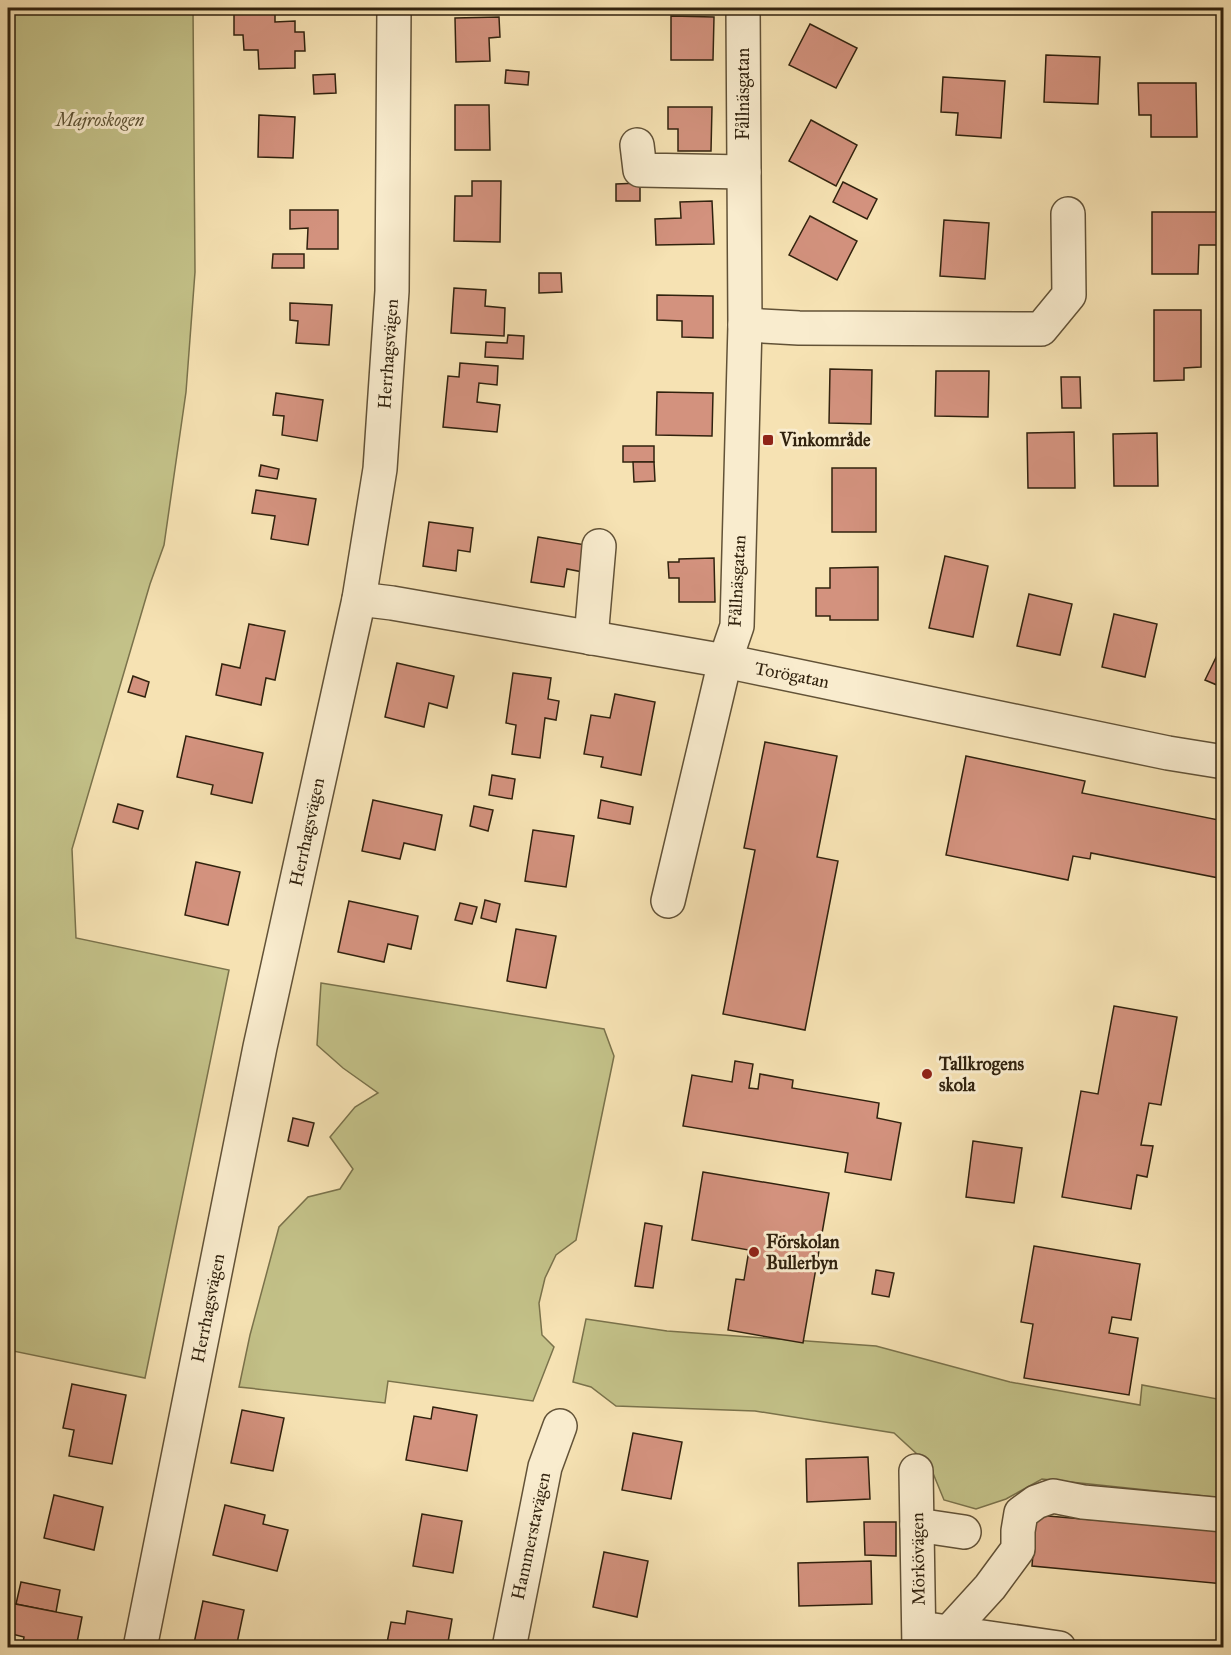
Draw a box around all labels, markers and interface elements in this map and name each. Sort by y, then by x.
street label: Fållnäsgatan [732,48,755,140]
park label: Majroskogen [54,109,145,131]
street label: Herrhagsvägen [373,298,404,410]
place label: Vinkområde [779,429,871,451]
marker: Vinkområde [761,433,775,447]
street label: Fållnäsgatan [724,534,751,628]
street label: Torögatan [753,657,831,694]
street label: Herrhagsvägen [285,775,330,889]
place label: Tallkrogens skola [938,1053,1024,1096]
marker: Tallkrogens skola [920,1067,934,1081]
place label: Förskolan Bullerbyn [766,1231,840,1275]
marker: Förskolan Bullerbyn [747,1245,761,1259]
street label: Herrhagsvägen [187,1251,230,1365]
street label: Hammerstavägen [507,1470,556,1602]
street label: Mörkövägen [906,1512,931,1606]

